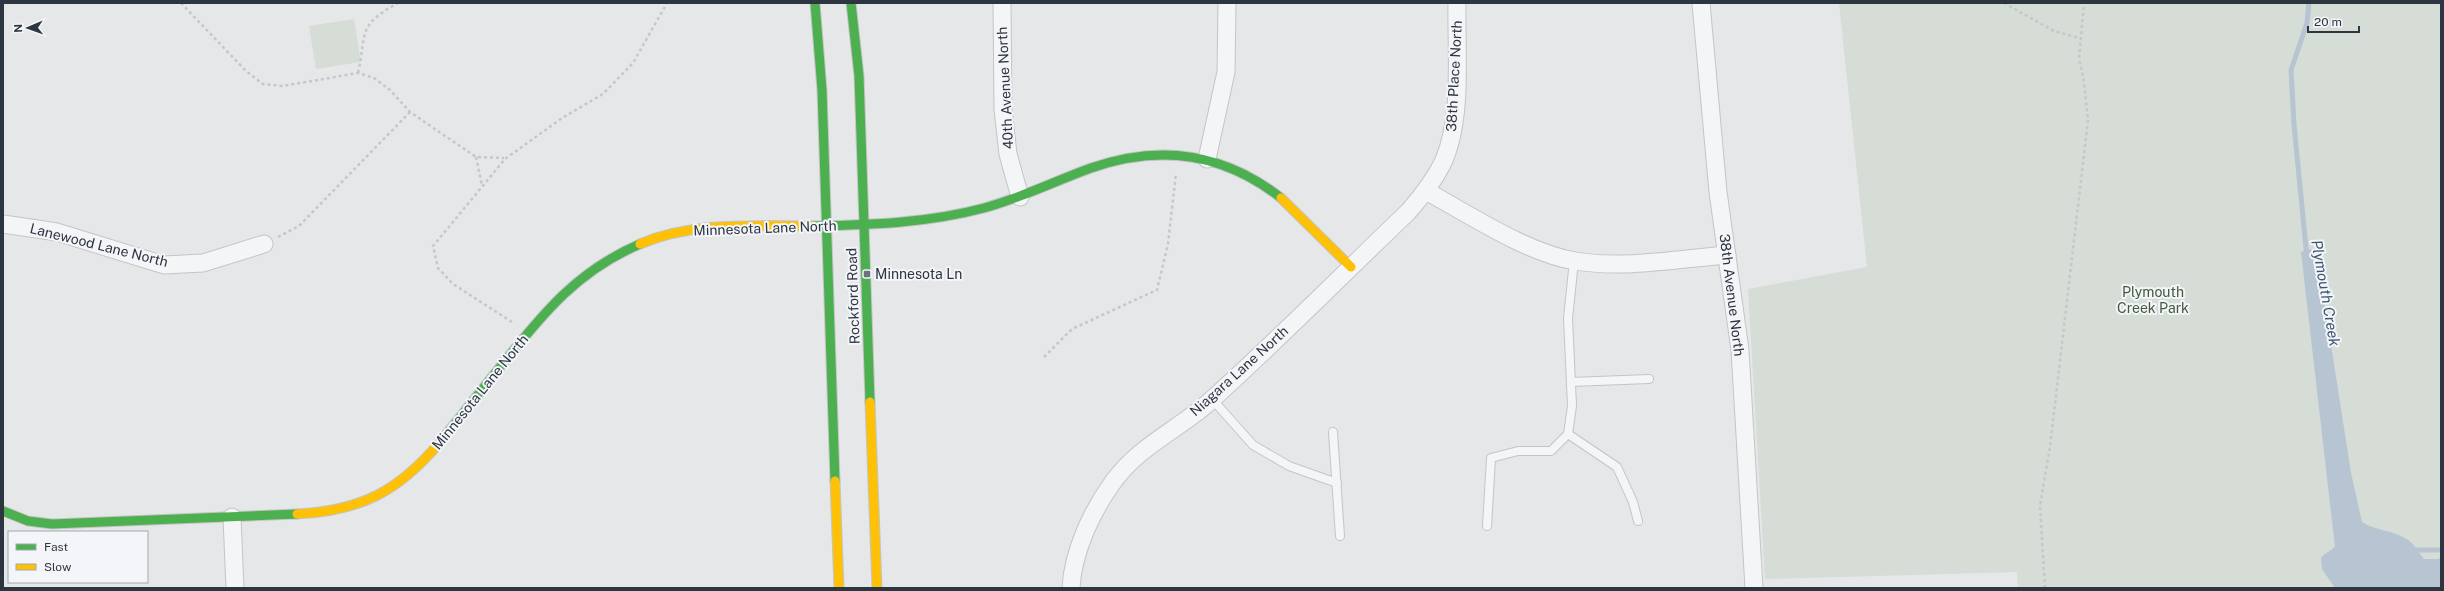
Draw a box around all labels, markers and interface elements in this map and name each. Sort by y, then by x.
north arrow [8,8,48,48]
scale bar [2308,8,2359,34]
text: 20 m [2314,15,2342,29]
street label: 38th Place North [1443,20,1465,132]
text: N [12,24,24,33]
street label: 40th Avenue North [994,26,1016,150]
street label: Minnesota Lane North [693,218,837,238]
street label: Lanewood Lane North [28,220,170,270]
street label: 38th Avenue North [1717,233,1747,357]
water label: Plymouth Creek [2308,238,2344,348]
street label: Rockford Road [843,248,863,344]
place label: Minnesota Ln [875,266,962,282]
marker: Minnesota Ln [862,269,872,279]
park label: Plymouth Creek Park [2117,284,2189,316]
street label: Niagara Lane North [1187,323,1291,419]
street label: Minnesota Lane North [429,331,531,453]
legend [8,531,148,583]
text: Fast [44,540,69,554]
text: Slow [44,560,72,574]

